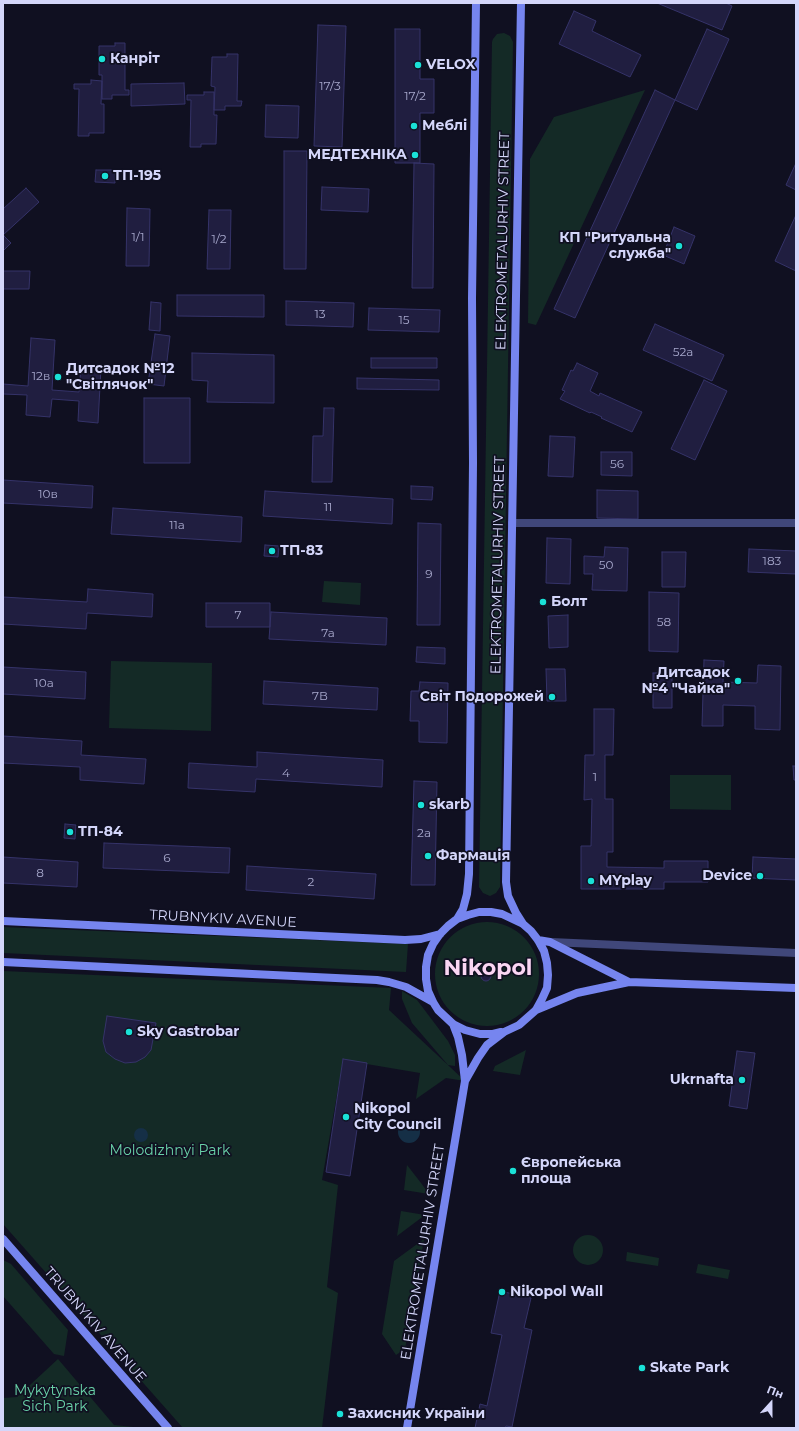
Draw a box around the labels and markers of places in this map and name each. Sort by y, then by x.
place label: Канріт [110,51,160,67]
marker: Канріт [97,54,107,64]
place label: VELOX [426,57,475,73]
marker: VELOX [413,60,423,70]
place label: Меблі [422,118,467,134]
marker: Меблі [409,121,419,131]
place label: МЕДТЕХНІКА [308,147,407,163]
marker: МЕДТЕХНІКА [410,150,420,160]
place label: ТП-195 [113,168,161,184]
marker: ТП-195 [100,171,110,181]
place label: КП "Ритуальна служба" [559,230,671,262]
marker: КП "Ритуальна служба" [674,241,684,251]
place label: Дитсадок №12 "Світлячок" [66,361,175,394]
marker: Дитсадок №12 "Світлячок" [53,372,63,382]
place label: ТП-83 [280,543,323,559]
marker: ТП-83 [267,546,277,556]
place label: Болт [551,594,587,610]
marker: Болт [538,597,548,607]
place label: Дитсадок №4 "Чайка" [641,665,730,698]
marker: Дитсадок №4 "Чайка" [733,676,743,686]
place label: Світ Подорожей [420,689,544,705]
marker: Світ Подорожей [547,692,557,702]
place label: skarb [429,797,470,813]
marker: skarb [416,800,426,810]
place label: ТП-84 [78,824,123,840]
marker: ТП-84 [65,827,75,837]
place label: Фармація [436,848,510,864]
marker: Фармація [423,851,433,861]
place label: Device [702,868,752,884]
marker: Device [755,871,765,881]
place label: MYplay [599,873,652,889]
marker: MYplay [586,876,596,886]
place label: Sky Gastrobar [137,1024,239,1040]
marker: Sky Gastrobar [124,1027,134,1037]
place label: Ukrnafta [670,1072,734,1088]
marker: Ukrnafta [737,1075,747,1085]
place label: Nikopol City Council [354,1101,441,1134]
marker: Nikopol City Council [341,1112,351,1122]
place label: Європейська площа [521,1155,621,1188]
marker: Європейська площа [508,1166,518,1176]
place label: Nikopol Wall [510,1284,603,1300]
marker: Nikopol Wall [497,1287,507,1297]
place label: Skate Park [650,1360,729,1376]
marker: Skate Park [637,1363,647,1373]
place label: Захисник України [348,1406,485,1422]
marker: Захисник України [335,1409,345,1419]

